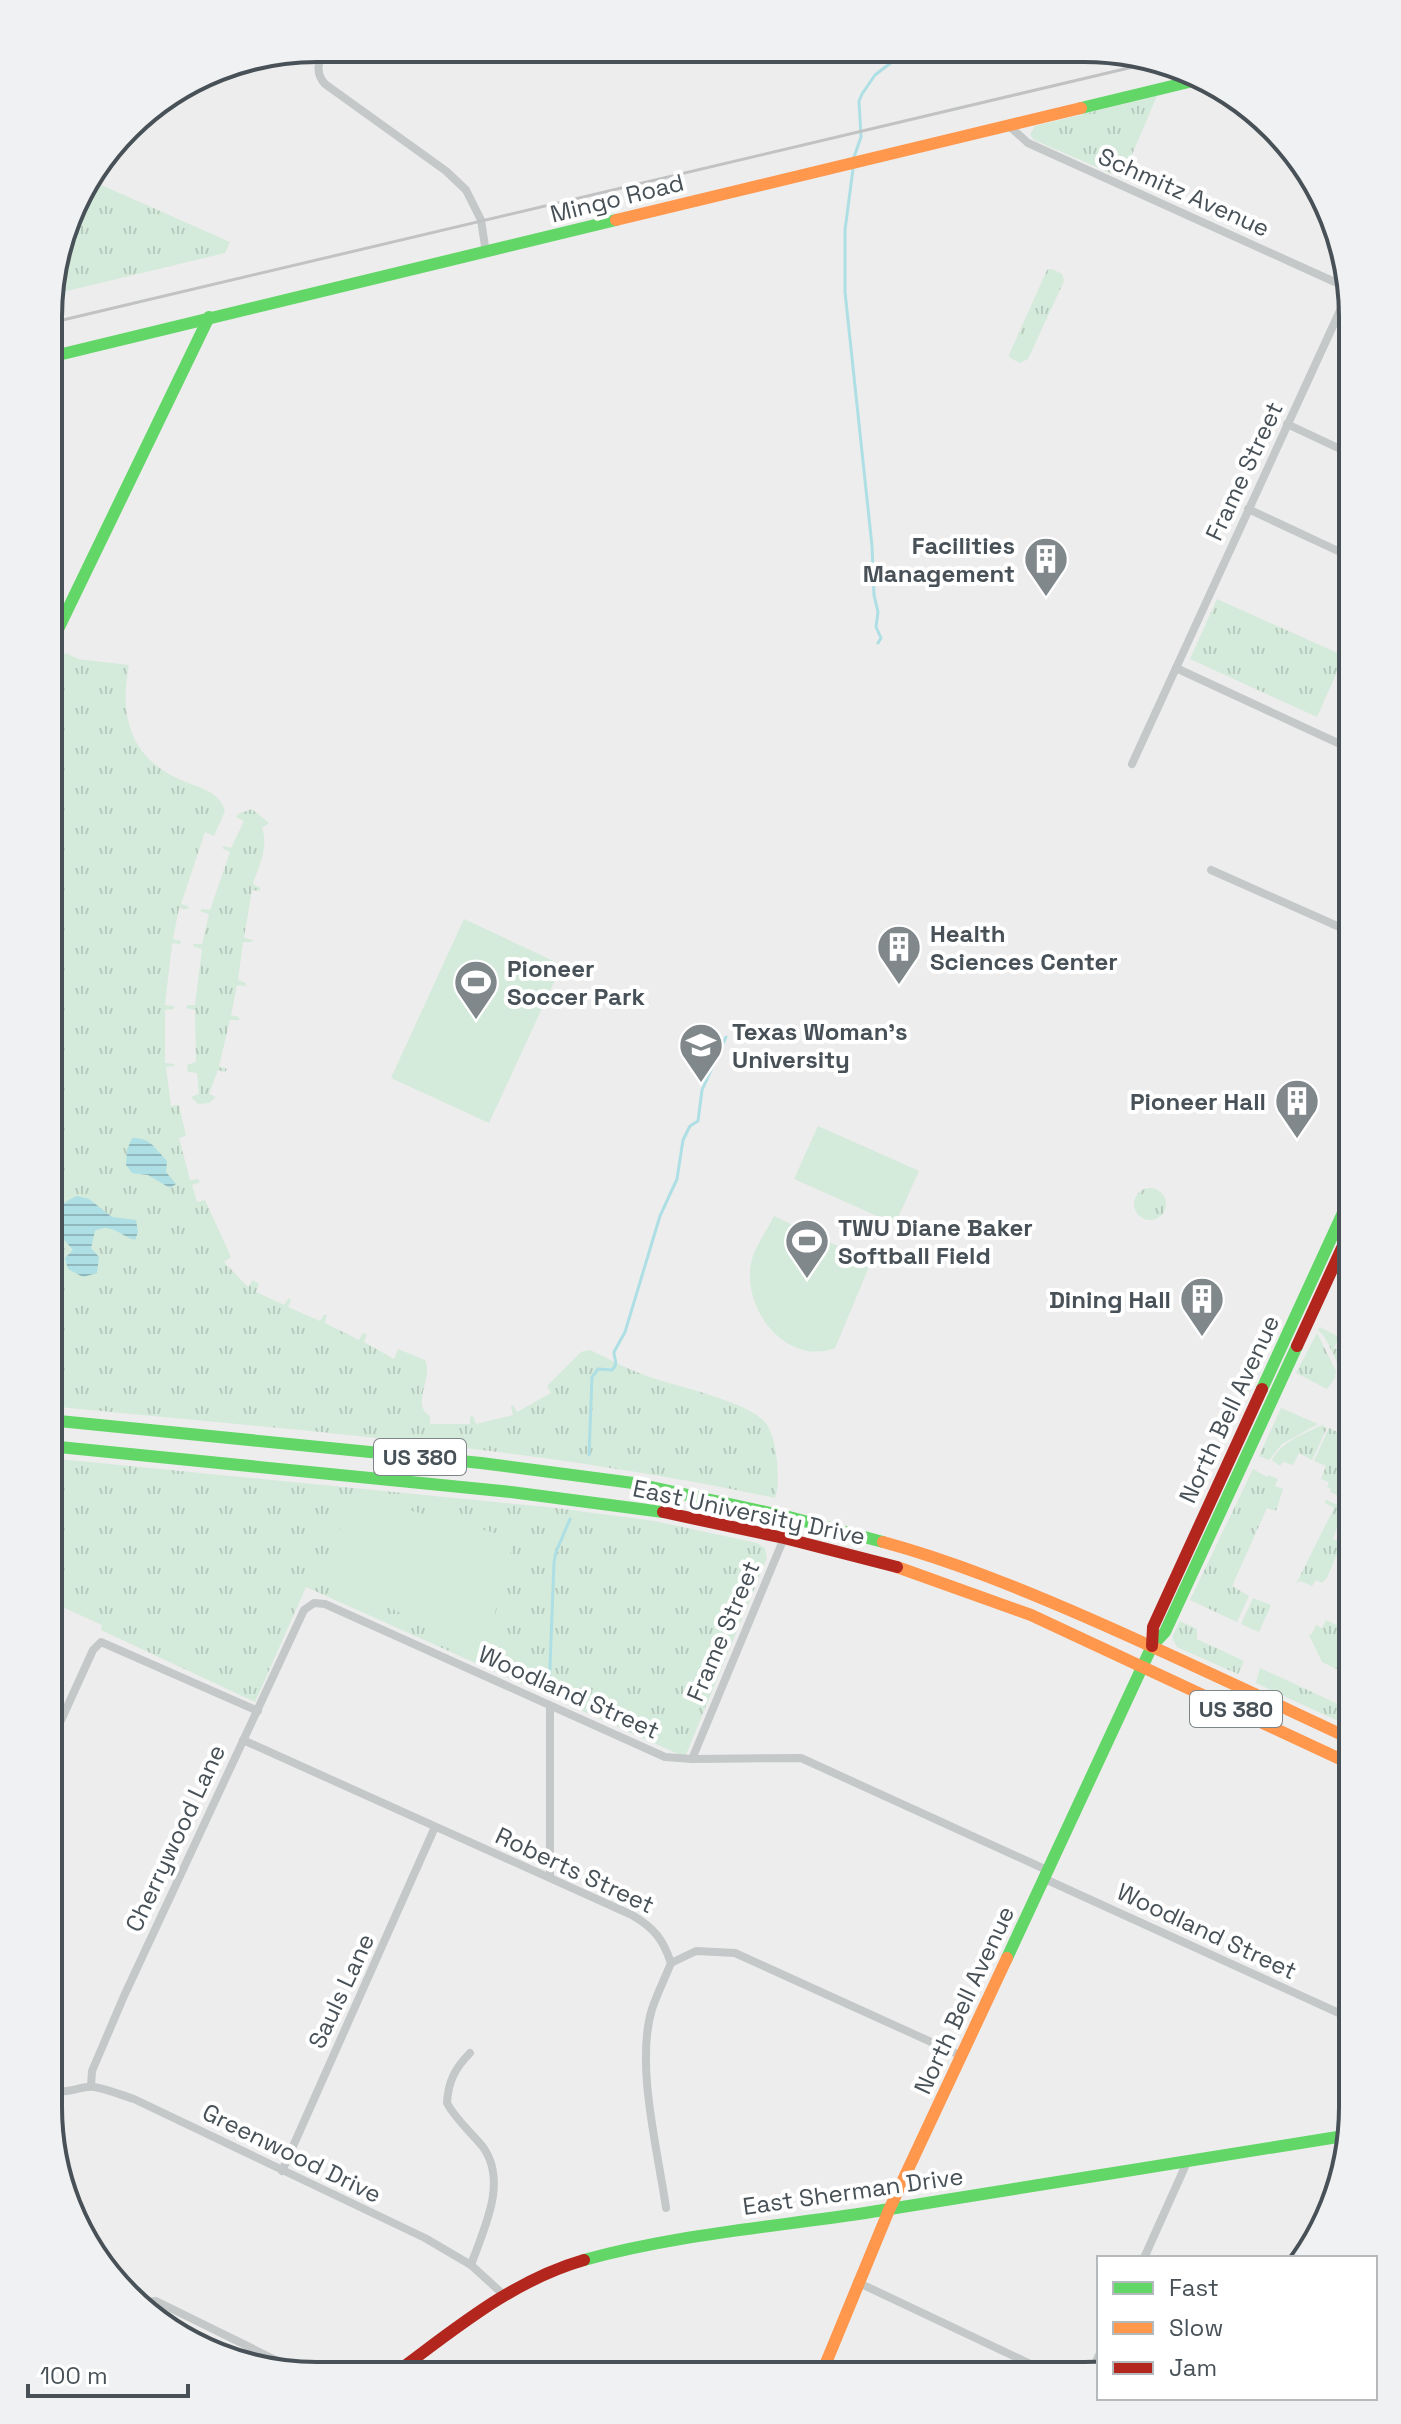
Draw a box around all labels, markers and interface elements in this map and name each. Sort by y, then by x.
street label: Schmitz Avenue [1093,140,1275,244]
street label: Mingo Road [547,166,687,230]
street label: Frame Street [1198,397,1290,545]
place label: Facilities Management [863,530,1015,589]
building icon: Facilities Management [1022,535,1070,598]
place label: Health Sciences Center [930,918,1118,977]
building icon: Health Sciences Center [875,923,923,986]
place label: Pioneer Soccer Park [507,953,645,1012]
sports icon: Pioneer Soccer Park [452,958,500,1021]
place label: Texas Woman's University [732,1016,907,1075]
school or university icon: Texas Woman's University [677,1021,725,1084]
building icon: Pioneer Hall [1273,1077,1321,1140]
place label: Pioneer Hall [1130,1086,1266,1117]
place label: TWU Diane Baker Softball Field [838,1212,1033,1271]
sports icon: TWU Diane Baker Softball Field [783,1217,831,1280]
building icon: Dining Hall [1178,1275,1226,1338]
place label: Dining Hall [1049,1284,1171,1315]
street label: North Bell Avenue [1172,1310,1286,1508]
road number: US 380 [374,1439,466,1475]
street label: East University Drive [630,1472,868,1552]
street label: Frame Street [679,1556,767,1706]
street label: Woodland Street [474,1638,664,1746]
road number: US 380 [1190,1691,1282,1727]
street label: Cherrywood Lane [118,1739,232,1937]
street label: Roberts Street [491,1820,659,1920]
street label: Woodland Street [1112,1876,1302,1986]
street label: North Bell Avenue [907,1901,1021,2099]
street label: Sauls Lane [301,1929,381,2053]
street label: Greenwood Drive [197,2096,387,2210]
street label: East Sherman Drive [741,2160,965,2222]
legend [1097,2256,1377,2400]
text: Fast [1169,2272,1219,2303]
text: Slow [1169,2312,1223,2343]
scale bar [28,2348,188,2398]
text: Jam [1169,2352,1217,2383]
text: 100 m [40,2360,108,2391]

